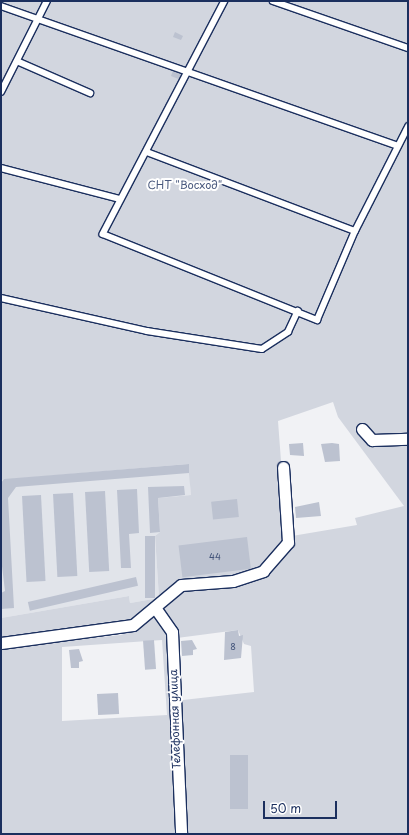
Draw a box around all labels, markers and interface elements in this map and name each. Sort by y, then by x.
park label: СНТ "Восход" [147,178,223,192]
house number: 44 [209,551,221,561]
house number: 8 [230,641,236,651]
street label: Телефонная улица [167,669,183,769]
scale bar [265,793,339,819]
text: 50 m [270,799,301,817]

